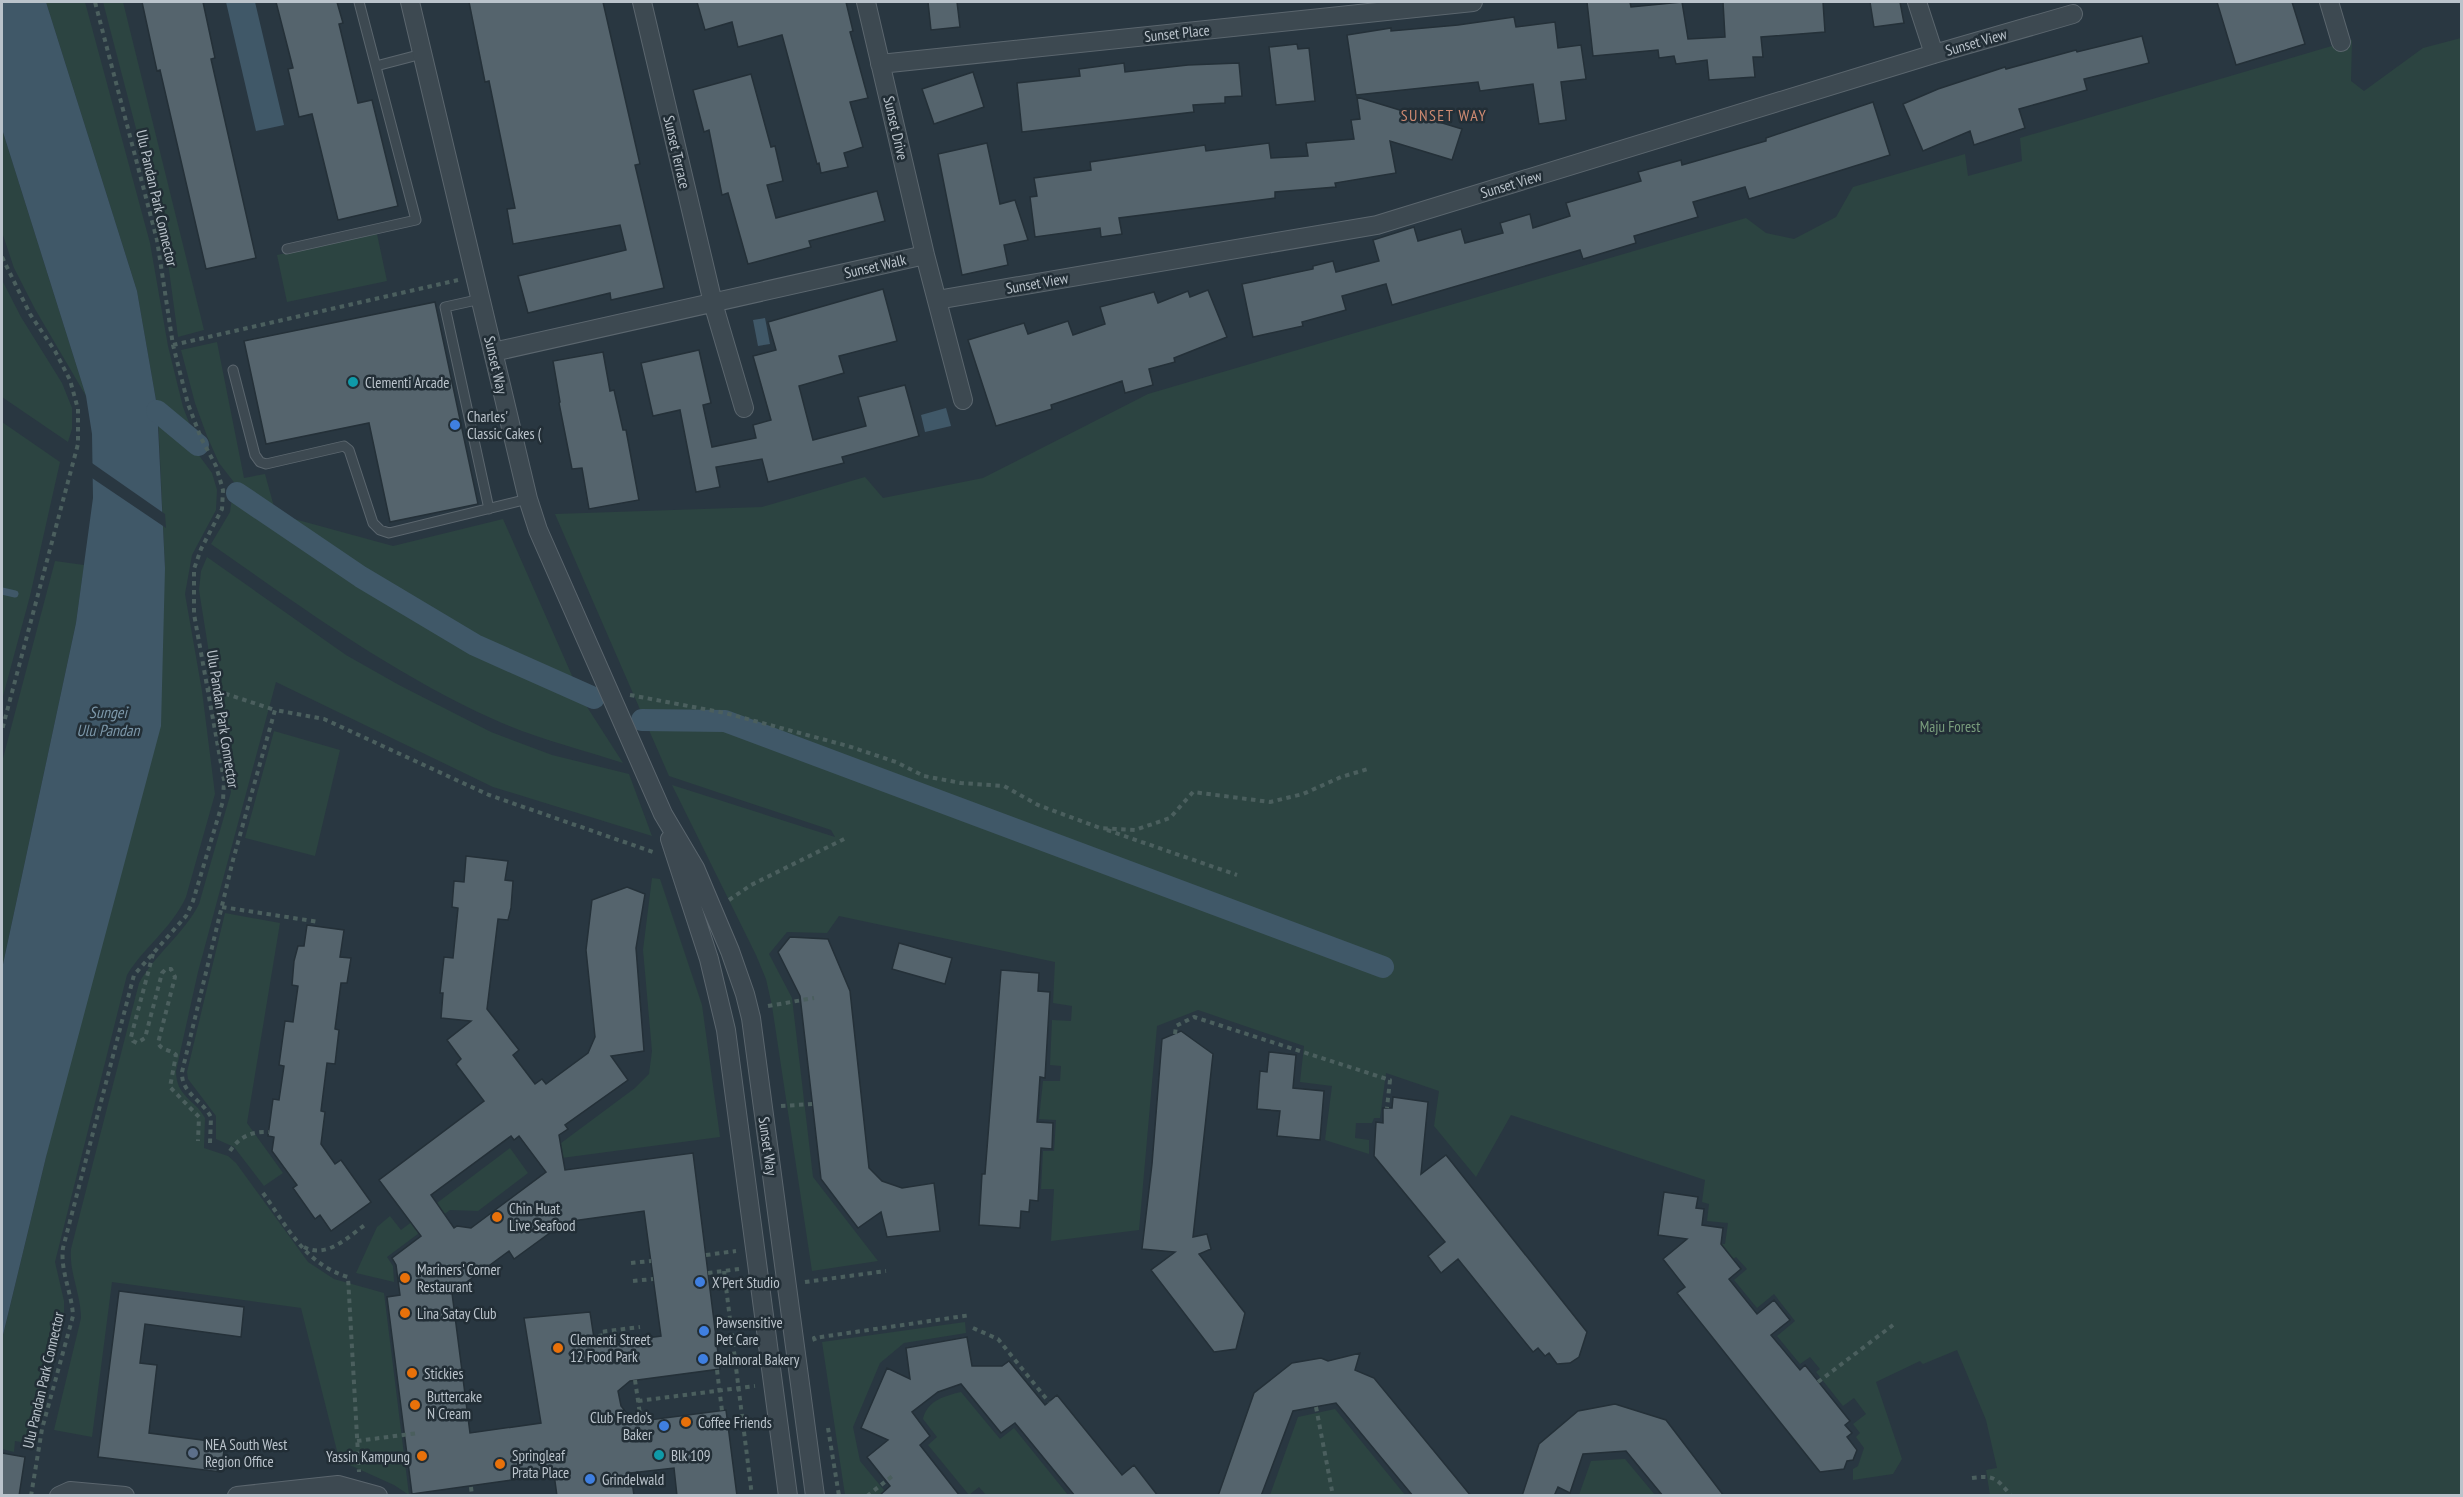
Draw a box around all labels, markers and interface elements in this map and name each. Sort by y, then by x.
street label: Sunset Place [1143,20,1211,46]
street label: Sunset View [1943,24,2009,60]
street label: Sunset Drive [879,94,913,162]
district label: SUNSET WAY [1401,105,1487,125]
street label: Sunset Terrace [659,114,695,190]
street label: Ulu Pandan Park Connector [132,128,182,269]
street label: Sunset View [1478,166,1544,202]
street label: Sunset Walk [842,250,908,282]
street label: Sunset View [1004,268,1070,298]
street label: Sunset Way [480,334,512,396]
place label: Clementi Arcade [365,373,450,392]
marker: Clementi Arcade [346,375,360,389]
place label: Charles' Classic Cakes ( [467,407,542,443]
marker: Charles' Classic Cakes ( [448,418,462,432]
street label: Ulu Pandan Park Connector [203,649,243,790]
water label: Sungei Ulu Pandan [77,702,140,740]
park label: Maju Forest [1920,717,1980,736]
street label: Sunset Way [754,1115,782,1177]
place label: Chin Huat Live Seafood [509,1199,575,1235]
marker: Chin Huat Live Seafood [490,1210,504,1224]
place label: Mariners' Corner Restaurant [417,1260,502,1296]
marker: Mariners' Corner Restaurant [398,1271,412,1285]
place label: X'Pert Studio [712,1273,780,1292]
marker: X'Pert Studio [693,1275,707,1289]
place label: Lina Satay Club [417,1304,497,1323]
marker: Lina Satay Club [398,1306,412,1320]
street label: Ulu Pandan Park Connector [18,1309,68,1450]
place label: Pawsensitive Pet Care [716,1313,783,1349]
marker: Pawsensitive Pet Care [697,1324,711,1338]
place label: Clementi Street 12 Food Park [570,1330,651,1366]
marker: Clementi Street 12 Food Park [551,1341,565,1355]
place label: Balmoral Bakery [715,1350,800,1369]
marker: Balmoral Bakery [696,1352,710,1366]
place label: Stickies [424,1364,463,1383]
marker: Stickies [405,1366,419,1380]
place label: Buttercake N Cream [427,1387,482,1423]
marker: Buttercake N Cream [408,1398,422,1412]
place label: Club Fredo’s Baker [590,1408,653,1444]
place label: Coffee Friends [698,1413,772,1432]
marker: Coffee Friends [679,1415,693,1429]
marker: Club Fredo’s Baker [657,1419,671,1433]
place label: NEA South West Region Office [205,1435,287,1471]
marker: NEA South West Region Office [186,1446,200,1460]
place label: Springleaf Prata Place [512,1446,569,1482]
place label: Blk 109 [671,1446,710,1465]
place label: Yassin Kampung [326,1447,410,1466]
marker: Blk 109 [652,1448,666,1462]
marker: Yassin Kampung [415,1449,429,1463]
marker: Springleaf Prata Place [493,1457,507,1471]
place label: Grindelwald [602,1470,664,1489]
marker: Grindelwald [583,1472,597,1486]

